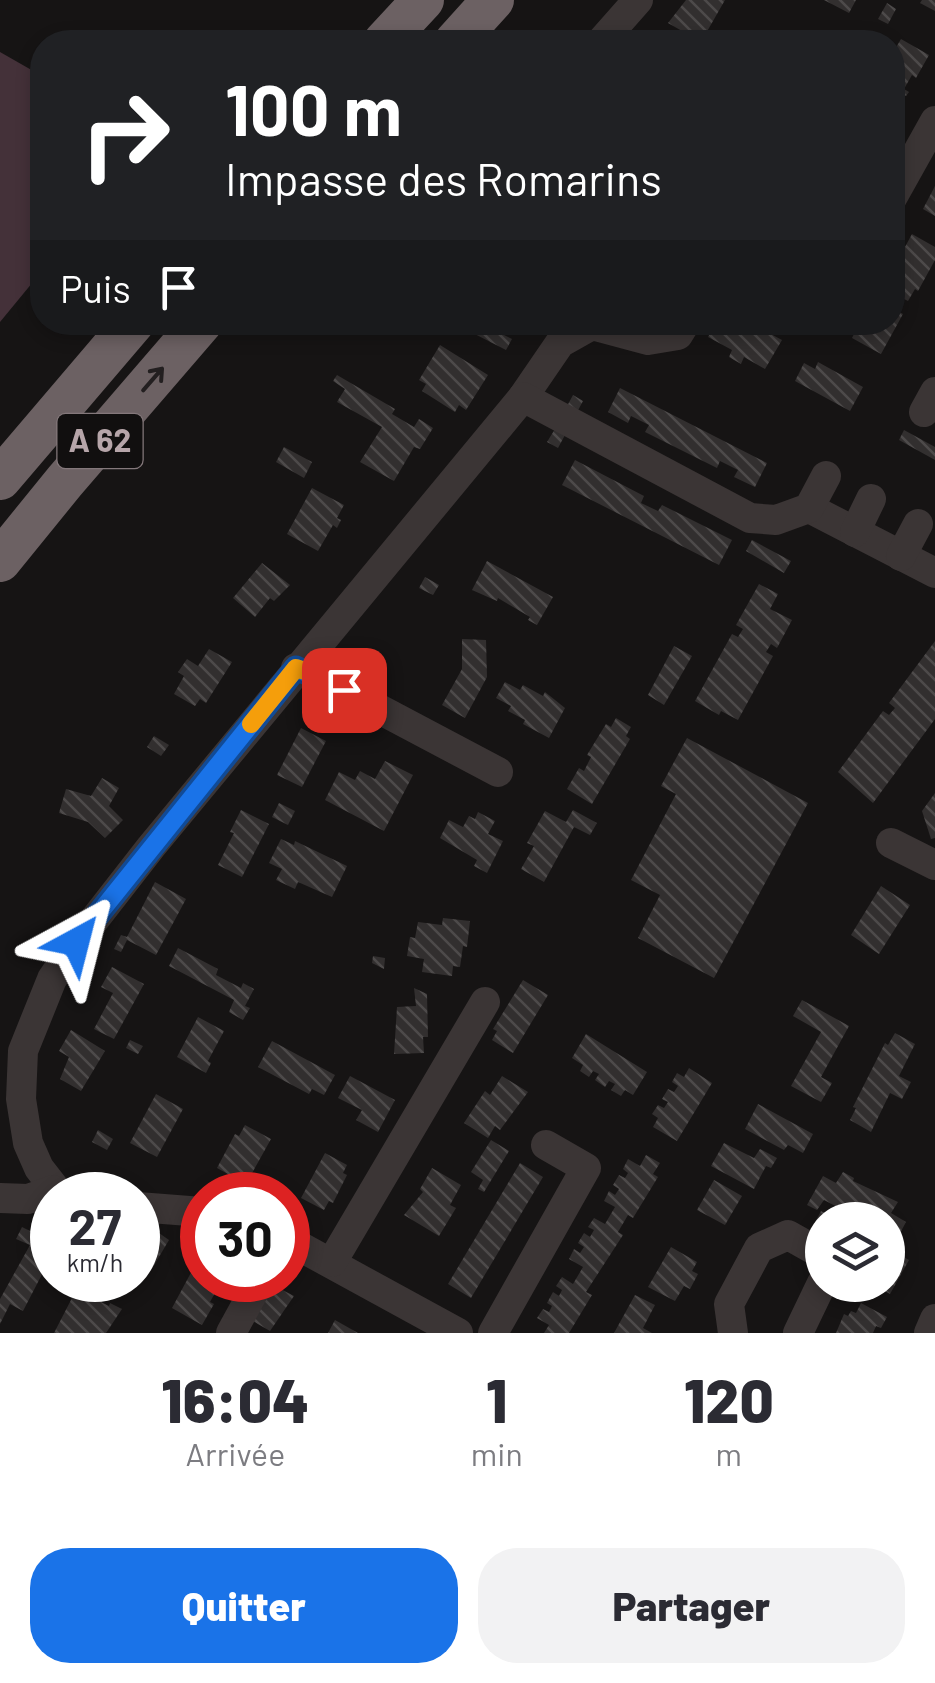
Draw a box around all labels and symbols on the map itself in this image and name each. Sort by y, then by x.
one-way arrow [141,367,163,393]
road number: A 62 [58,414,142,468]
pin [302,648,387,733]
position arrow [24,890,128,994]
speed limit sign: 30 [180,1172,310,1302]

